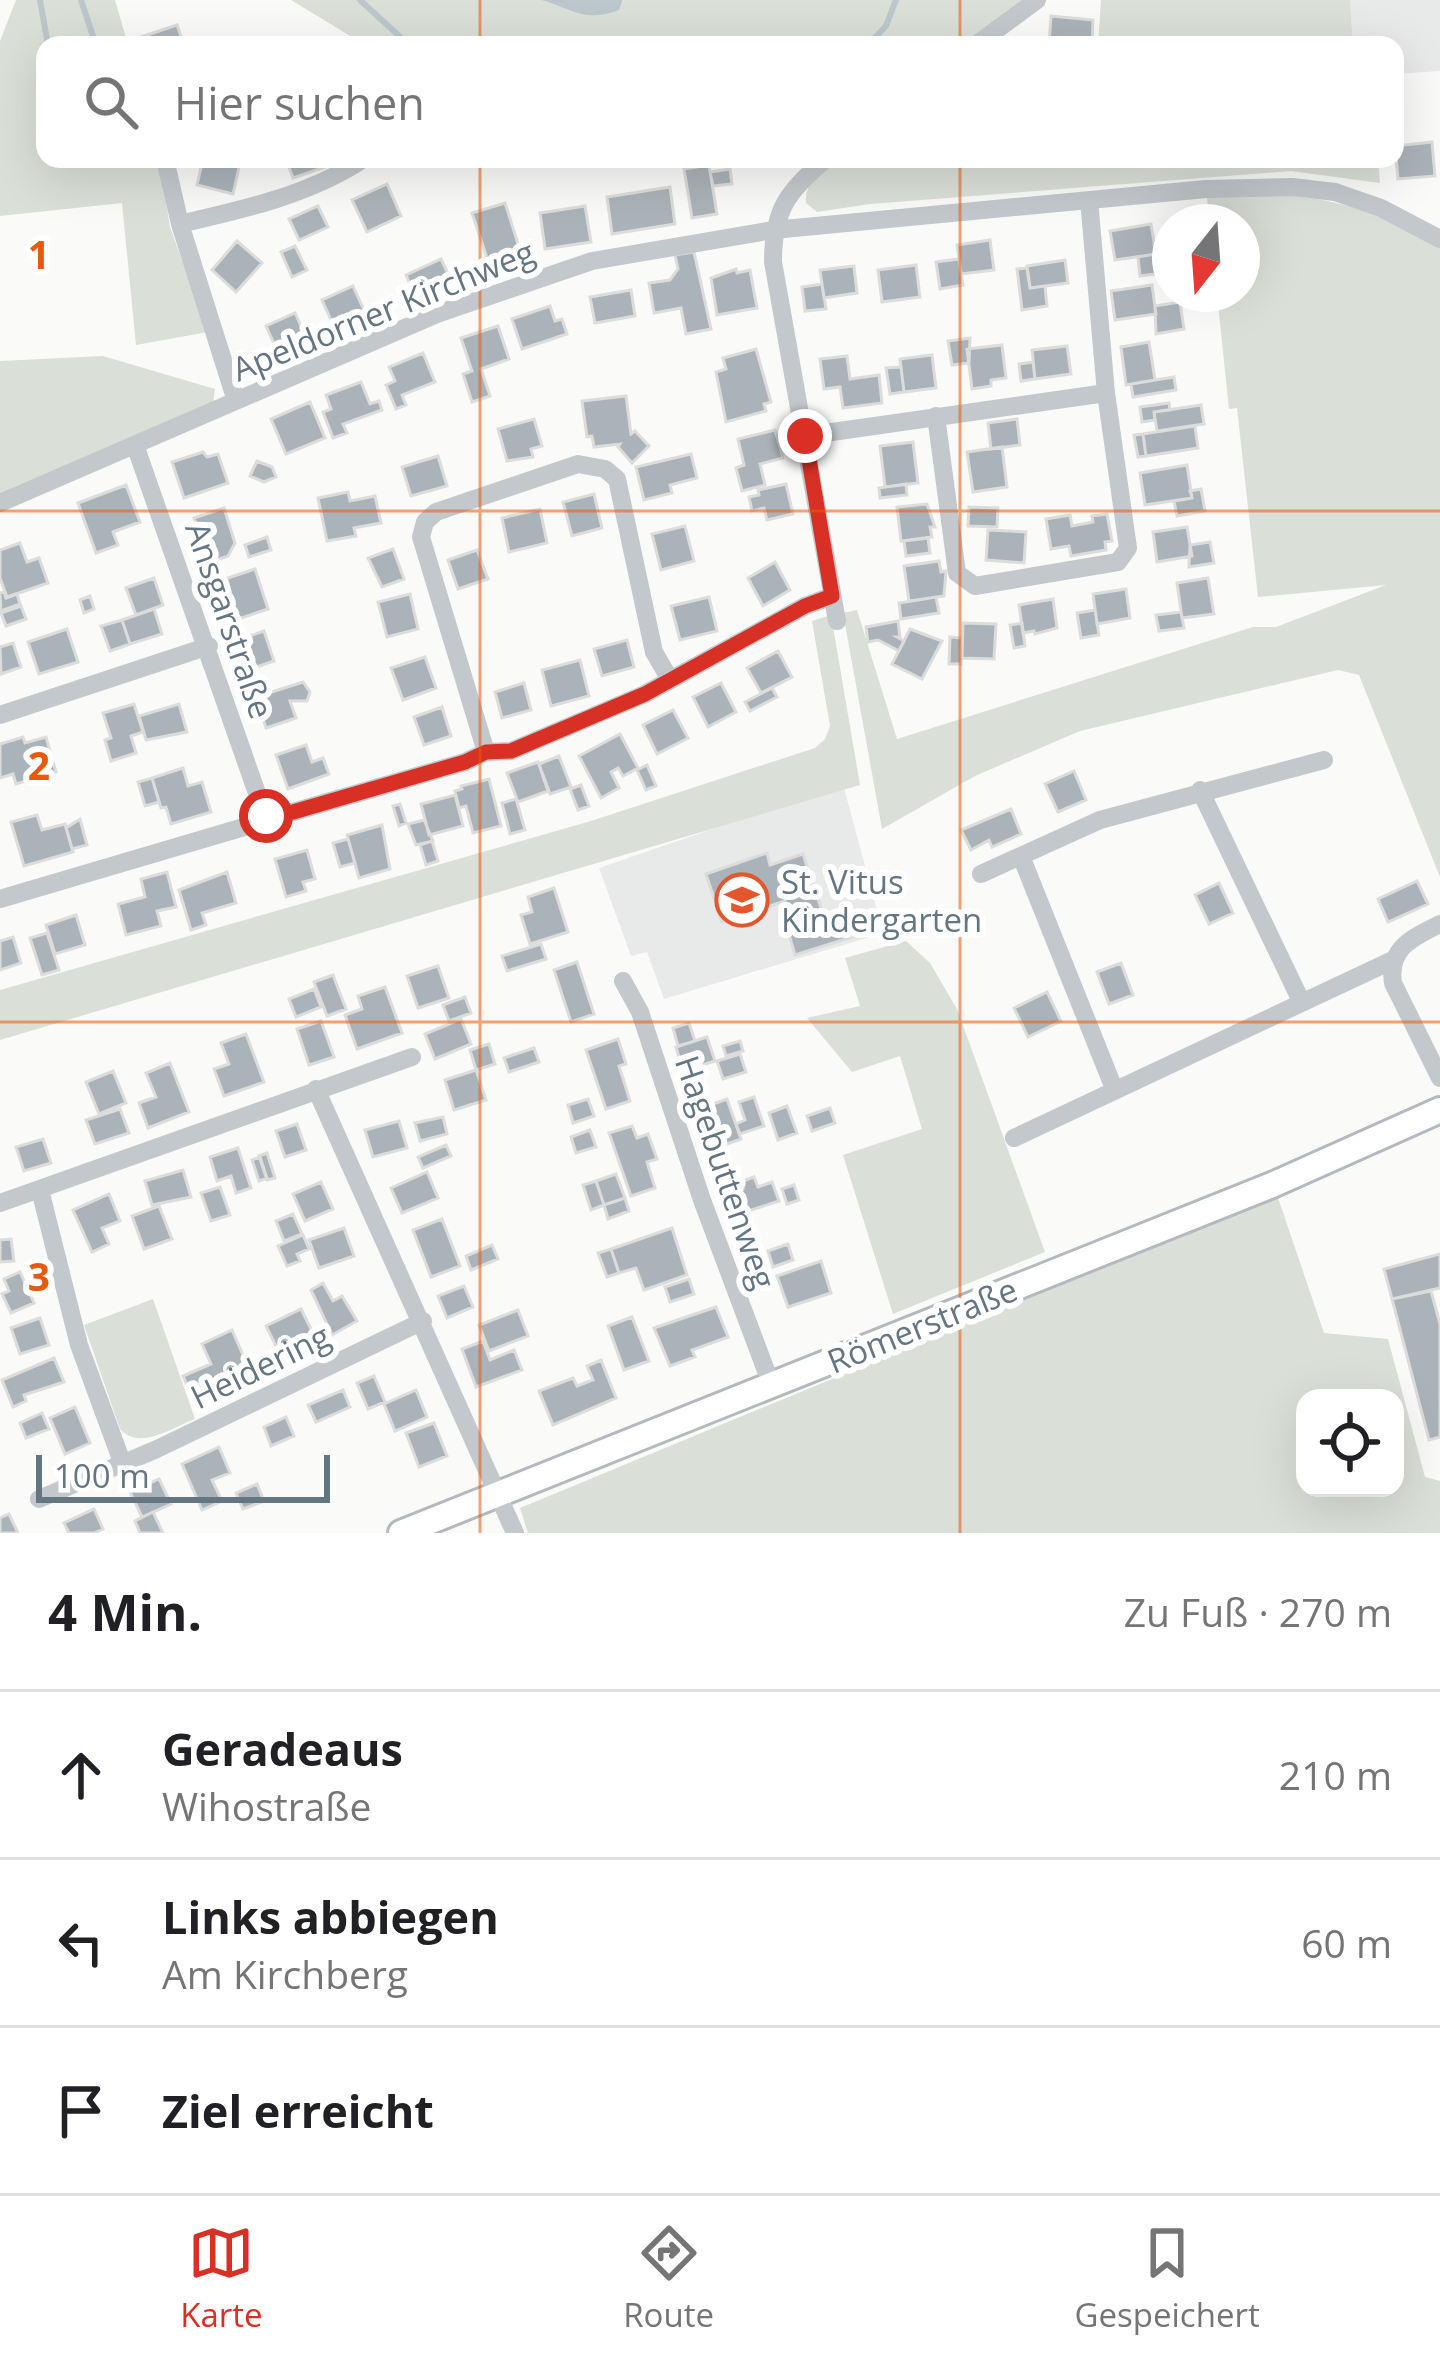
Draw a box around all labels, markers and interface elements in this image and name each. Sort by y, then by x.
search box [36,36,1404,168]
icon: search [78,69,144,135]
text: Hier suchen [174,72,425,133]
north arrow [1152,204,1260,312]
text: 1 [28,227,50,280]
street label: Apeldorner Kirchweg [225,229,541,391]
route end [778,409,832,463]
street label: Ansgarstraße [175,516,285,724]
text: 2 [28,738,50,791]
route start [239,789,293,843]
place label: St. Vitus Kindergarten [781,859,982,942]
school or university icon: St. Vitus Kindergarten [714,872,770,928]
street label: Hagebuttenweg [665,1049,787,1295]
text: 3 [28,1249,50,1302]
street label: Römerstraße [820,1266,1024,1384]
street label: Heidering [183,1313,337,1419]
map controls [1296,1389,1404,1497]
button: locate [1296,1389,1404,1497]
scale bar [36,1449,330,1502]
text: 100 m [54,1453,150,1498]
text: 4 Min. [48,1576,202,1646]
text: Zu Fuß · 270 m [1124,1585,1392,1638]
text: Geradeaus [162,1718,403,1779]
icon: ahead [48,1742,114,1808]
text: 210 m [1279,1748,1392,1801]
text: Wihostraße [162,1779,372,1832]
text: Links abbiegen [162,1886,499,1947]
icon: left [48,1910,114,1976]
text: 60 m [1301,1916,1392,1969]
text: Am Kirchberg [162,1947,408,2000]
icon: arrive [48,2078,114,2144]
text: Ziel erreicht [162,2080,434,2141]
tab: Karte [180,2220,263,2337]
tab: Route [623,2220,714,2337]
tab: Gespeichert [1075,2220,1260,2337]

